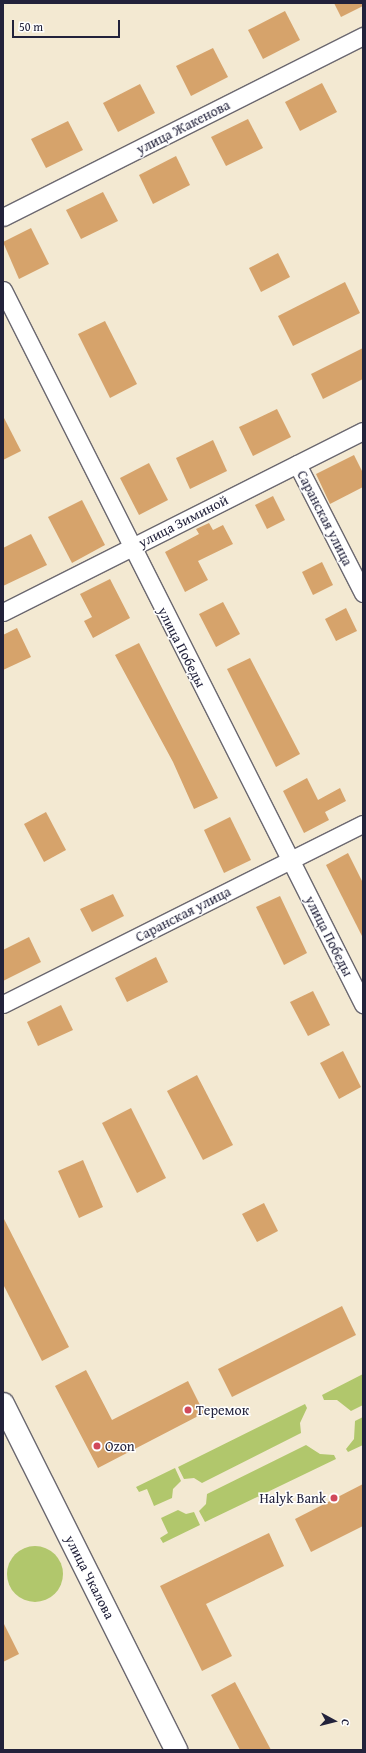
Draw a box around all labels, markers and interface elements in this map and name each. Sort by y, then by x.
scale bar [14,12,122,38]
text: 50 m [19,18,43,35]
street label: улица Жакенова [133,96,233,158]
street label: Саранская улица [294,468,356,568]
street label: улица Зиминой [135,491,231,551]
street label: улица Победы [154,604,210,690]
street label: Саранская улица [133,883,233,945]
street label: улица Победы [301,893,357,979]
place label: Теремок [196,1402,249,1418]
marker: Теремок [183,1405,193,1415]
place label: Ozon [105,1438,135,1454]
marker: Ozon [92,1441,102,1451]
place label: Halyk Bank [259,1490,326,1506]
marker: Halyk Bank [329,1493,339,1503]
street label: улица Чкалова [62,1532,118,1622]
north arrow [314,1701,354,1741]
text: С [338,1718,354,1727]

